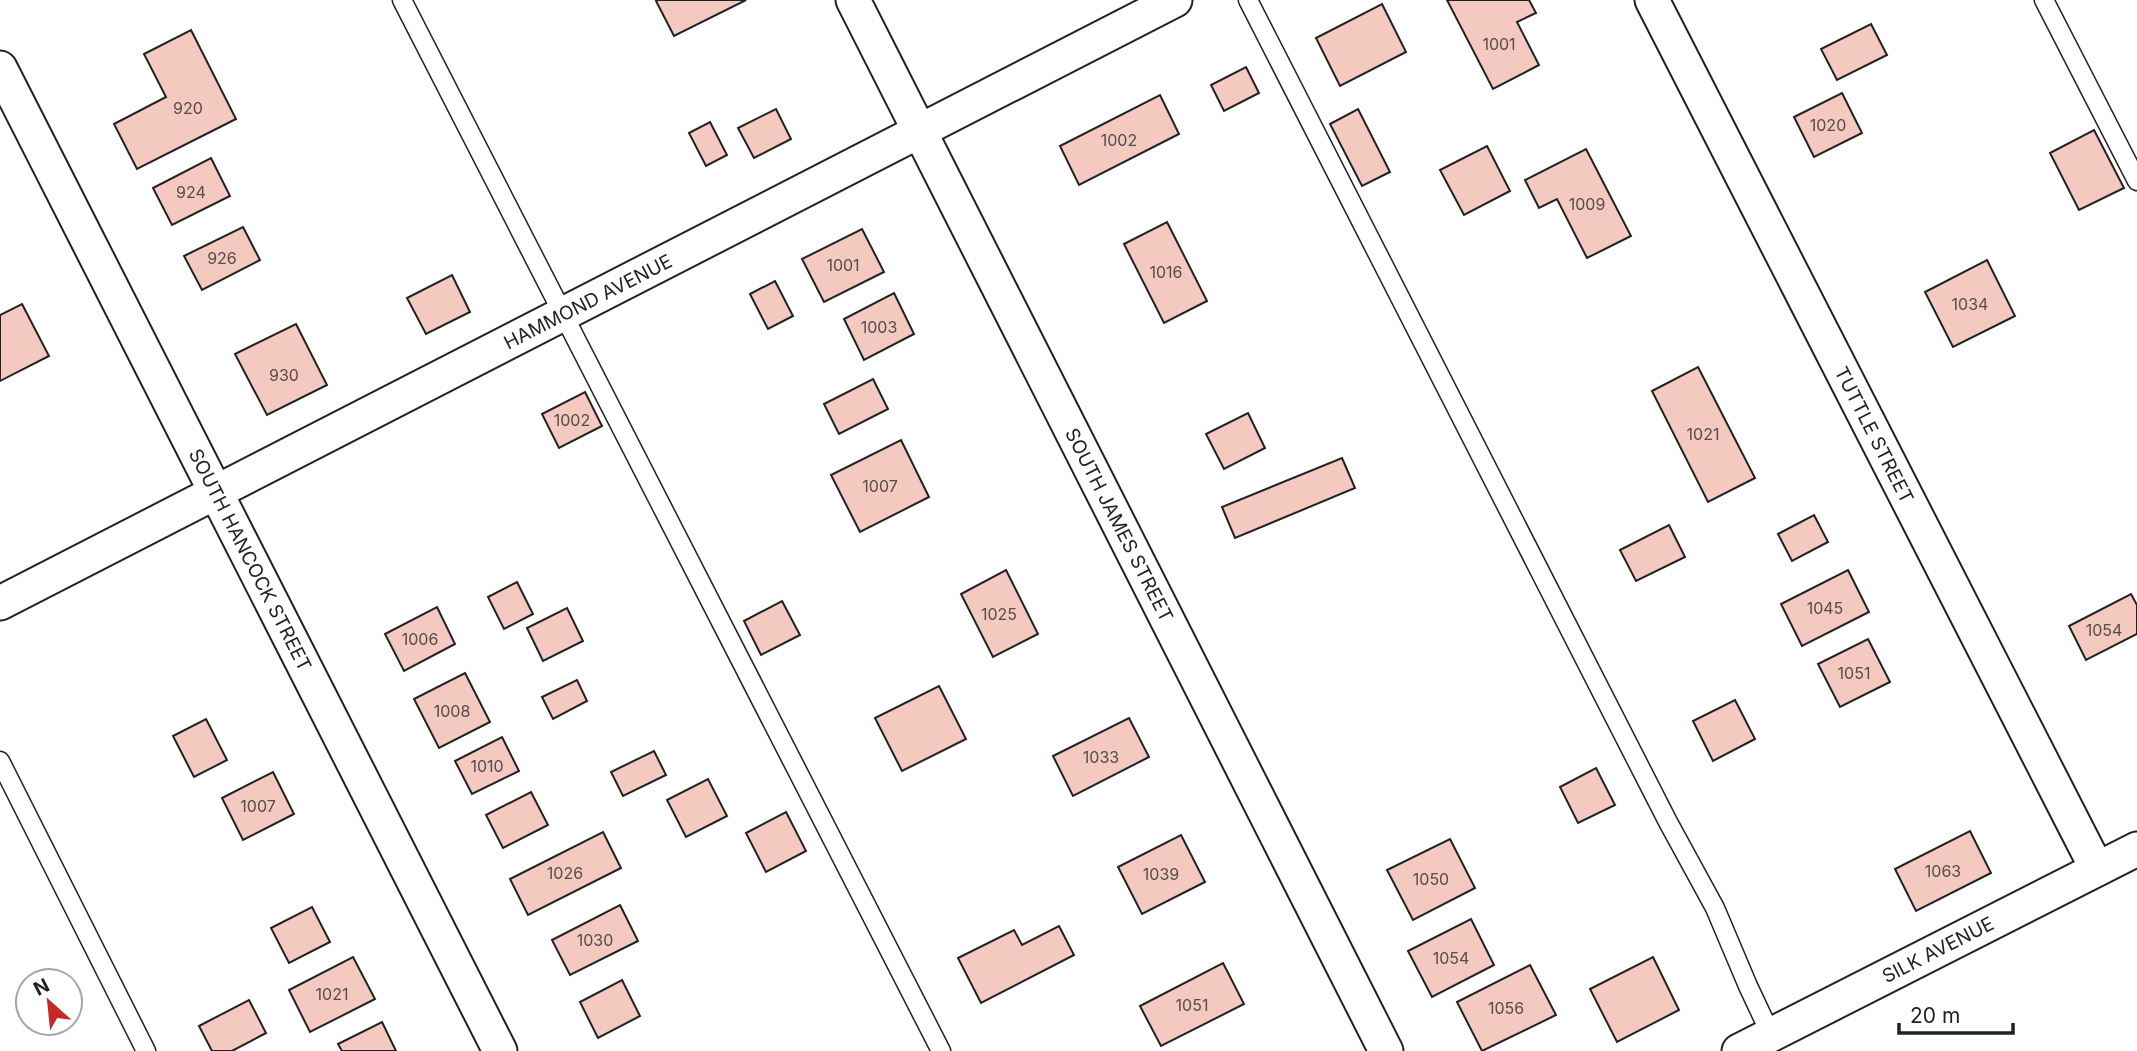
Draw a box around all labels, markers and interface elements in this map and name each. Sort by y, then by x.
house number: 1001 [1482,34,1516,54]
house number: 920 [173,98,203,118]
house number: 1020 [1810,115,1846,135]
house number: 1002 [1101,130,1137,150]
house number: 924 [176,182,206,202]
house number: 1009 [1569,194,1605,214]
house number: 926 [207,248,237,268]
street label: HAMMOND AVENUE [500,250,676,354]
house number: 1001 [826,255,860,275]
house number: 1016 [1149,262,1183,282]
house number: 1034 [1952,294,1988,314]
house number: 1003 [861,317,897,337]
street label: TUTTLE STREET [1830,363,1918,507]
house number: 930 [269,365,299,385]
house number: 1002 [554,410,590,430]
street label: SOUTH JAMES STREET [1060,424,1178,626]
house number: 1021 [1687,424,1719,444]
street label: SOUTH HANCOCK STREET [184,445,316,675]
house number: 1007 [862,476,898,496]
house number: 1045 [1807,598,1843,618]
house number: 1025 [981,604,1017,624]
house number: 1054 [2086,620,2122,640]
house number: 1006 [402,629,438,649]
house number: 1051 [1838,663,1870,683]
house number: 1008 [434,701,470,721]
house number: 1033 [1083,747,1119,767]
house number: 1010 [470,756,504,776]
house number: 1007 [240,796,276,816]
house number: 1063 [1925,861,1961,881]
house number: 1026 [547,863,583,883]
house number: 1039 [1143,864,1179,884]
house number: 1050 [1413,869,1449,889]
street label: SILK AVENUE [1878,912,1998,988]
house number: 1030 [577,930,613,950]
house number: 1054 [1433,948,1469,968]
north arrow [14,967,84,1037]
text: N [30,974,53,1001]
house number: 1021 [316,984,348,1004]
scale bar [1899,992,2013,1036]
house number: 1051 [1176,995,1208,1015]
house number: 1056 [1488,998,1524,1018]
text: 20 m [1910,1003,1960,1028]

